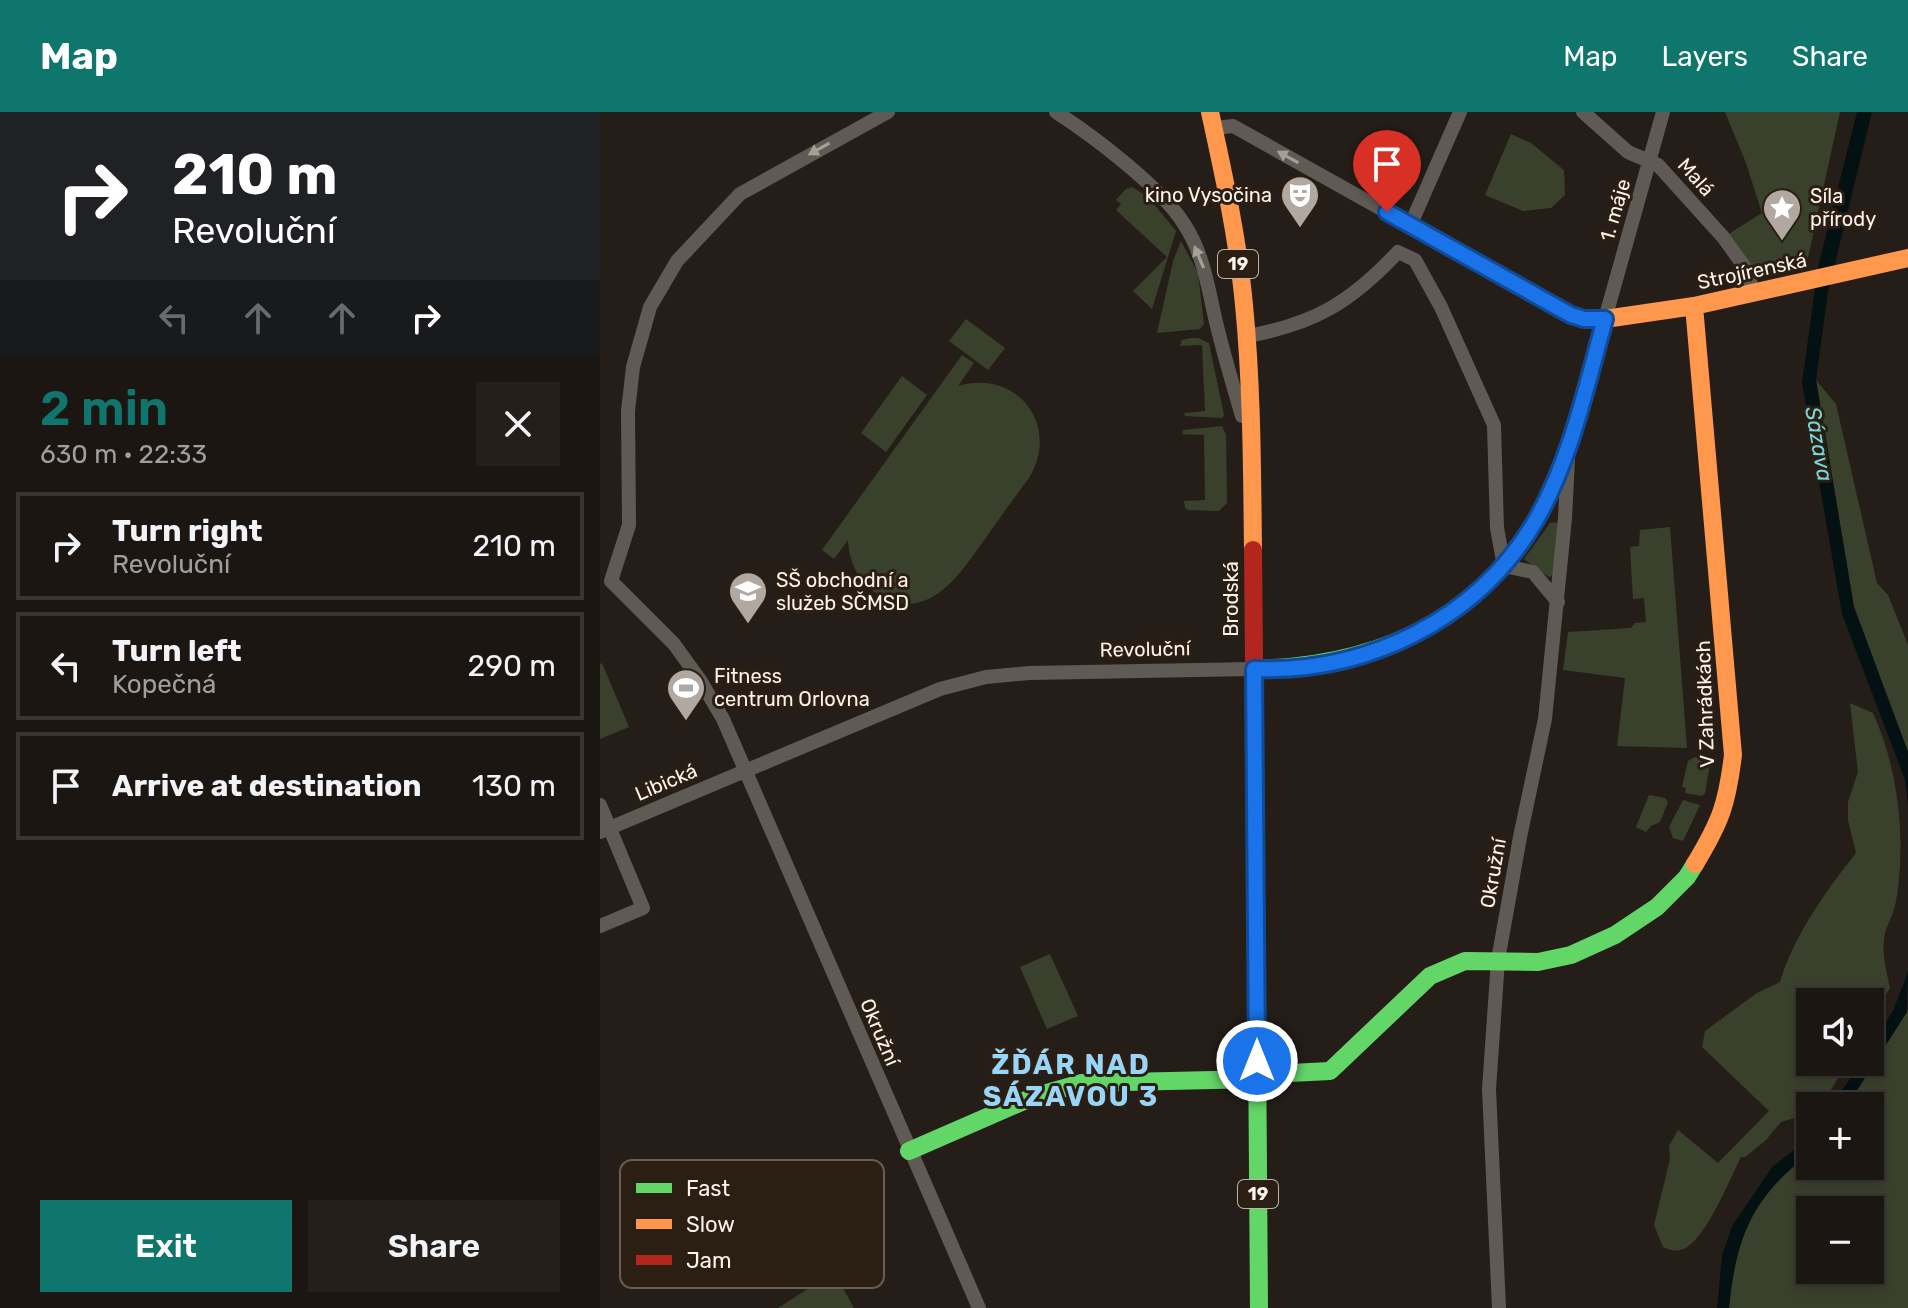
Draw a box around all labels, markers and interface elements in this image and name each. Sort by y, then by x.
text: Map [40,33,118,79]
text: Map [1563,40,1618,73]
text: Layers [1662,40,1748,73]
text: Share [1792,40,1868,73]
pin [1353,130,1421,212]
text: 210 m [172,142,338,208]
one-way arrow [808,142,831,155]
icon: arrive [1365,142,1409,186]
icon: right [40,144,144,248]
one-way arrow [1277,150,1300,164]
street label: Malá [1673,153,1719,201]
theatre icon: kino Vysočina [1279,174,1321,229]
street label: 1. máje [1595,176,1635,244]
place label: kino Vysočina [1145,183,1272,207]
place label: Síla přírody [1810,184,1876,231]
place icon: Síla přírody [1761,187,1803,242]
text: Revoluční [172,209,336,252]
one-way arrow [1193,245,1206,269]
street label: Strojírenská [1695,248,1809,294]
road number: 19 [1218,250,1258,278]
icon: left [152,296,196,340]
icon: ahead [236,296,280,340]
icon: ahead [320,296,364,340]
icon: right [404,296,448,340]
text: 2 min [40,380,168,437]
button: close [476,382,560,466]
water label: Sázava [1799,404,1839,484]
text: 630 m · 22:33 [40,439,207,470]
text: Turn right [112,513,263,549]
icon: right [44,524,88,568]
text: 210 m [472,528,556,564]
text: Revoluční [112,549,230,580]
street label: Brodská [1219,561,1243,637]
place label: SŠ obchodní a služeb SČMSD [776,568,909,615]
school or university icon: SŠ obchodní a služeb SČMSD [727,570,769,625]
text: Turn left [112,633,242,669]
street label: Revoluční [1099,636,1192,662]
street label: V Zahrádkách [1691,640,1719,768]
icon: left [44,644,88,688]
text: 290 m [468,648,556,684]
place label: Fitness centrum Orlovna [714,664,870,711]
sports icon: Fitness centrum Orlovna [665,667,707,722]
text: Kopečná [112,669,216,700]
street label: Libická [631,758,701,806]
icon: arrive [44,764,88,808]
text: Arrive at destination [112,768,422,804]
text: 130 m [472,768,556,804]
street label: Okružní [1475,835,1511,910]
map controls [1796,988,1884,1284]
button: sound [1796,988,1884,1076]
street label: Okružní [855,995,905,1070]
position arrow [1215,1019,1299,1103]
district label: ŽĎÁR NAD SÁZAVOU 3 [983,1048,1159,1113]
button: + [1796,1092,1884,1180]
legend [620,1160,884,1288]
text: Fast [686,1175,731,1202]
road number: 19 [1238,1180,1278,1208]
button: − [1796,1196,1884,1284]
button: Exit [40,1200,292,1292]
button: Share [308,1200,560,1292]
text: Slow [686,1211,735,1238]
text: Jam [686,1247,732,1274]

